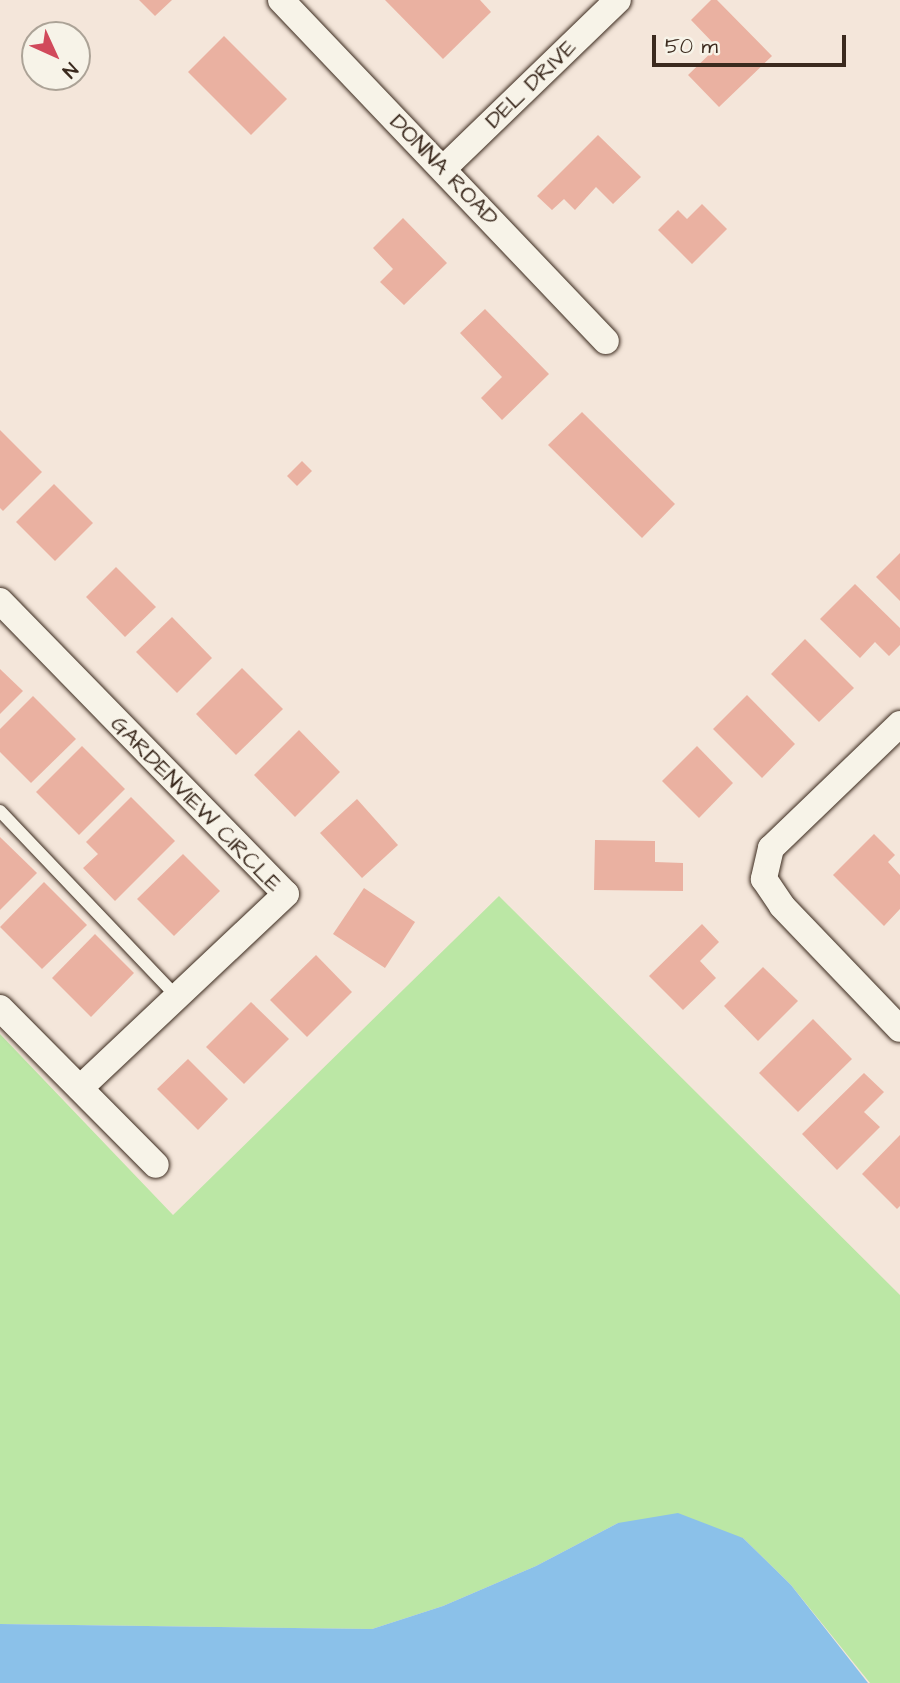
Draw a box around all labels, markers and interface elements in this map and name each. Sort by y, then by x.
north arrow [21,21,91,91]
scale bar [655,21,849,65]
text: 50 m [665,32,718,61]
street label: DEL DRIVE [480,34,582,134]
text: N [56,56,84,84]
street label: DONNA ROAD [384,108,504,232]
street label: GARDENVIEW CIRCLE [105,710,287,898]

